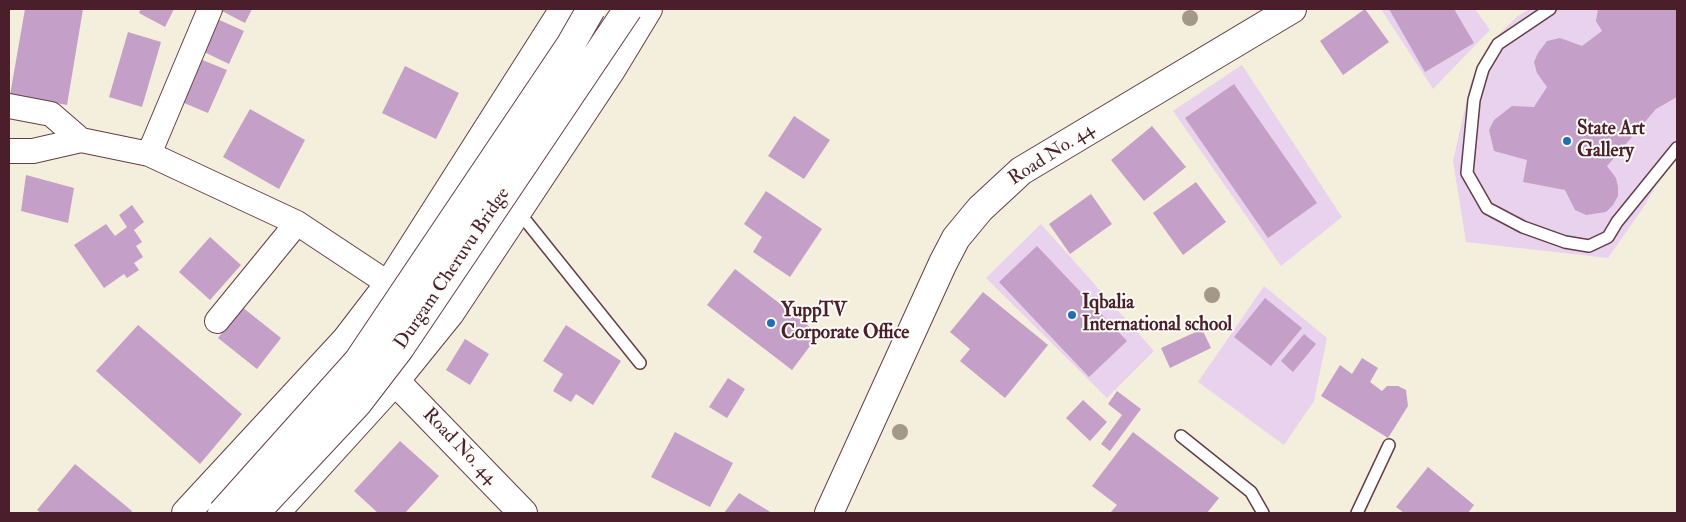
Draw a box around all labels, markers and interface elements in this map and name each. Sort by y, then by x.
street label: Road No. 44 [1005,119,1099,191]
place label: State Art Gallery [1577,119,1645,163]
marker: State Art Gallery [1561,135,1573,147]
street label: Durgam Cheruvu Bridge [390,184,516,354]
place label: Iqbalia International school [1082,293,1232,337]
place label: YuppTV Corporate Office [781,301,909,345]
marker: Iqbalia International school [1066,309,1078,321]
marker: YuppTV Corporate Office [765,317,777,329]
street label: Road No. 44 [417,404,501,490]

